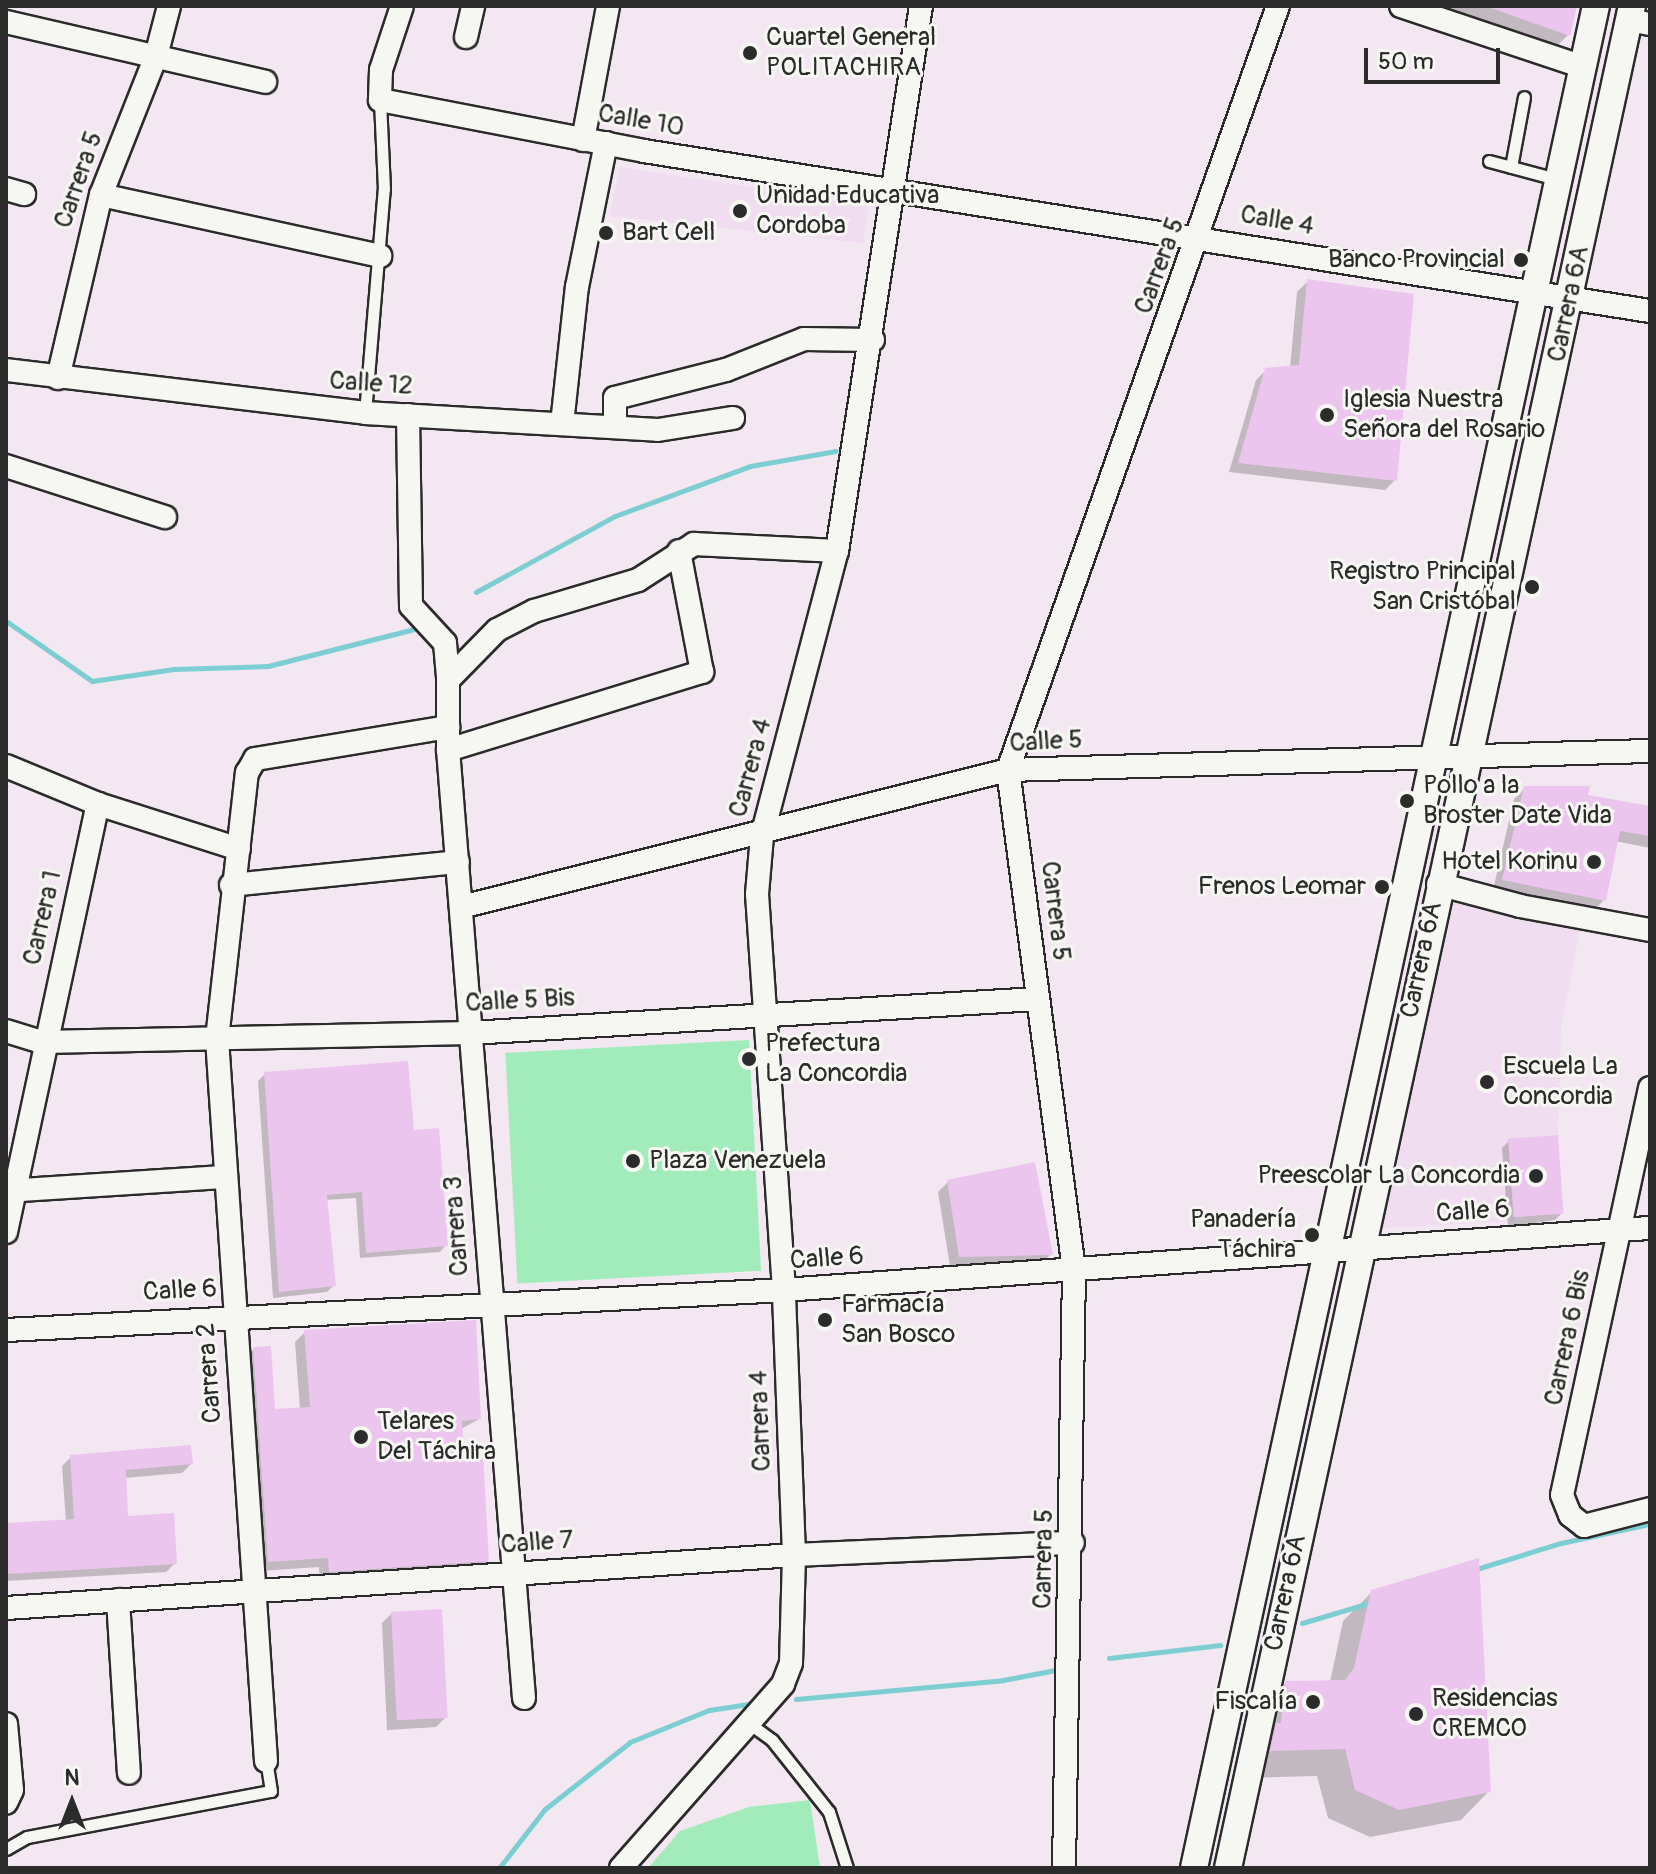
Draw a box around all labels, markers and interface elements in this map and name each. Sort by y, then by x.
place label: Cuartel General POLITACHIRA [766,22,936,84]
scale bar [1368,32,1504,82]
marker: Cuartel General POLITACHIRA [741,44,759,62]
text: 50 m [1378,47,1434,76]
street label: Calle 10 [596,98,686,144]
street label: Carrera 5 [48,128,110,232]
place label: Unidad Educativa Cordoba [756,180,939,242]
street label: Calle 4 [1238,199,1316,243]
marker: Unidad Educativa Cordoba [731,202,749,220]
street label: Carrera 5 [1128,214,1192,318]
place label: Bart Cell [622,217,715,249]
marker: Bart Cell [597,224,615,242]
street label: Carrera 6A [1541,243,1597,365]
place label: Banco Provincial [1328,244,1505,276]
marker: Banco Provincial [1512,251,1530,269]
street label: Calle 12 [328,366,414,402]
place label: Iglesia Nuestra Señora del Rosario [1343,384,1545,446]
marker: Iglesia Nuestra Señora del Rosario [1318,406,1336,424]
place label: Registro Principal San Cristóbal [1329,556,1516,618]
marker: Registro Principal San Cristóbal [1523,578,1541,596]
street label: Carrera 4 [723,715,779,821]
street label: Calle 5 [1009,725,1083,759]
place label: Pollo a la Broster Date Vida [1423,770,1612,832]
marker: Pollo a la Broster Date Vida [1398,792,1416,810]
place label: Hotel Korinu [1441,846,1578,878]
marker: Hotel Korinu [1585,853,1603,871]
street label: Carrera 5 [1033,859,1077,963]
street label: Carrera 1 [17,868,69,968]
place label: Frenos Leomar [1198,871,1366,903]
marker: Frenos Leomar [1373,878,1391,896]
street label: Carrera 6A [1394,899,1450,1021]
street label: Calle 5 Bis [464,983,576,1019]
place label: Prefectura La Concordia [765,1028,907,1090]
marker: Prefectura La Concordia [740,1050,758,1068]
place label: Escuela La Concordia [1503,1051,1618,1112]
marker: Escuela La Concordia [1478,1073,1496,1091]
place label: Plaza Venezuela [649,1145,826,1177]
marker: Plaza Venezuela [624,1152,642,1170]
place label: Preescolar La Concordia [1258,1160,1520,1192]
marker: Preescolar La Concordia [1527,1167,1545,1185]
street label: Carrera 3 [438,1175,476,1277]
street label: Calle 6 [1435,1194,1511,1230]
place label: Panadería Táchira [1190,1204,1296,1266]
marker: Panadería Táchira [1303,1226,1321,1244]
street label: Calle 6 [789,1241,865,1277]
street label: Carrera 6 Bis [1538,1267,1598,1409]
street label: Calle 6 [142,1273,218,1309]
place label: Farmacía San Bosco [841,1289,955,1350]
marker: Farmacía San Bosco [816,1311,834,1329]
street label: Carrera 2 [191,1322,229,1424]
street label: Carrera 4 [744,1370,778,1472]
place label: Telares Del Táchira [377,1406,496,1468]
marker: Telares Del Táchira [352,1428,370,1446]
street label: Carrera 5 [1028,1509,1060,1609]
street label: Calle 7 [500,1525,574,1561]
street label: Carrera 6A [1258,1532,1314,1654]
place label: Residencias CREMCO [1432,1683,1558,1744]
place label: Fiscalía [1214,1686,1297,1718]
marker: Fiscalía [1304,1693,1322,1711]
marker: Residencias CREMCO [1407,1705,1425,1723]
north arrow [32,1762,112,1842]
text: N [65,1764,79,1792]

